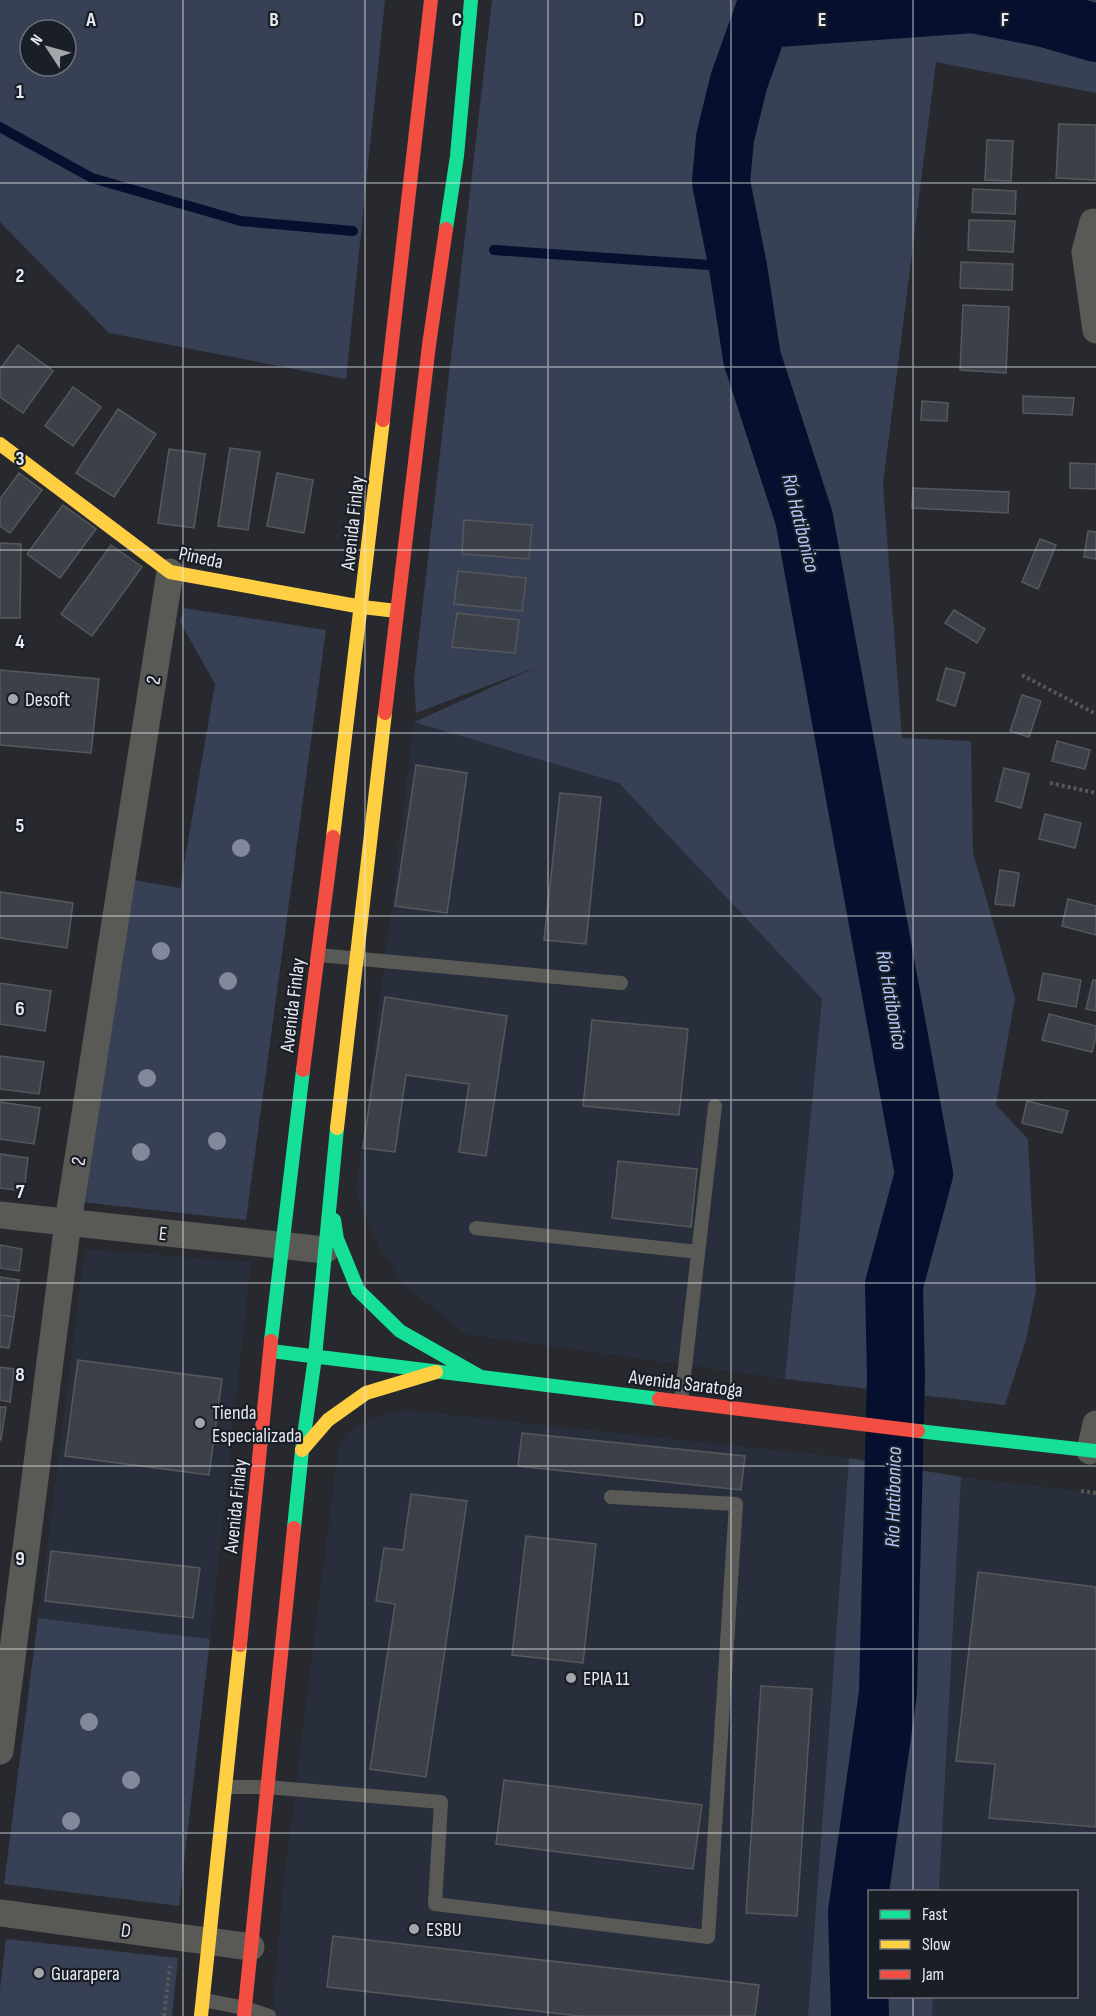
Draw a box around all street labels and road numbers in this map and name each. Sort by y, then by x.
street label: Avenida Finlay [336,475,370,572]
street label: Pineda [176,542,225,574]
street label: 2 [141,674,166,686]
street label: Avenida Finlay [275,956,311,1055]
street label: 2 [66,1155,91,1167]
street label: E [158,1222,168,1246]
street label: Avenida Saratoga [627,1365,744,1403]
street label: Avenida Finlay [219,1458,253,1555]
street label: D [119,1918,132,1944]

